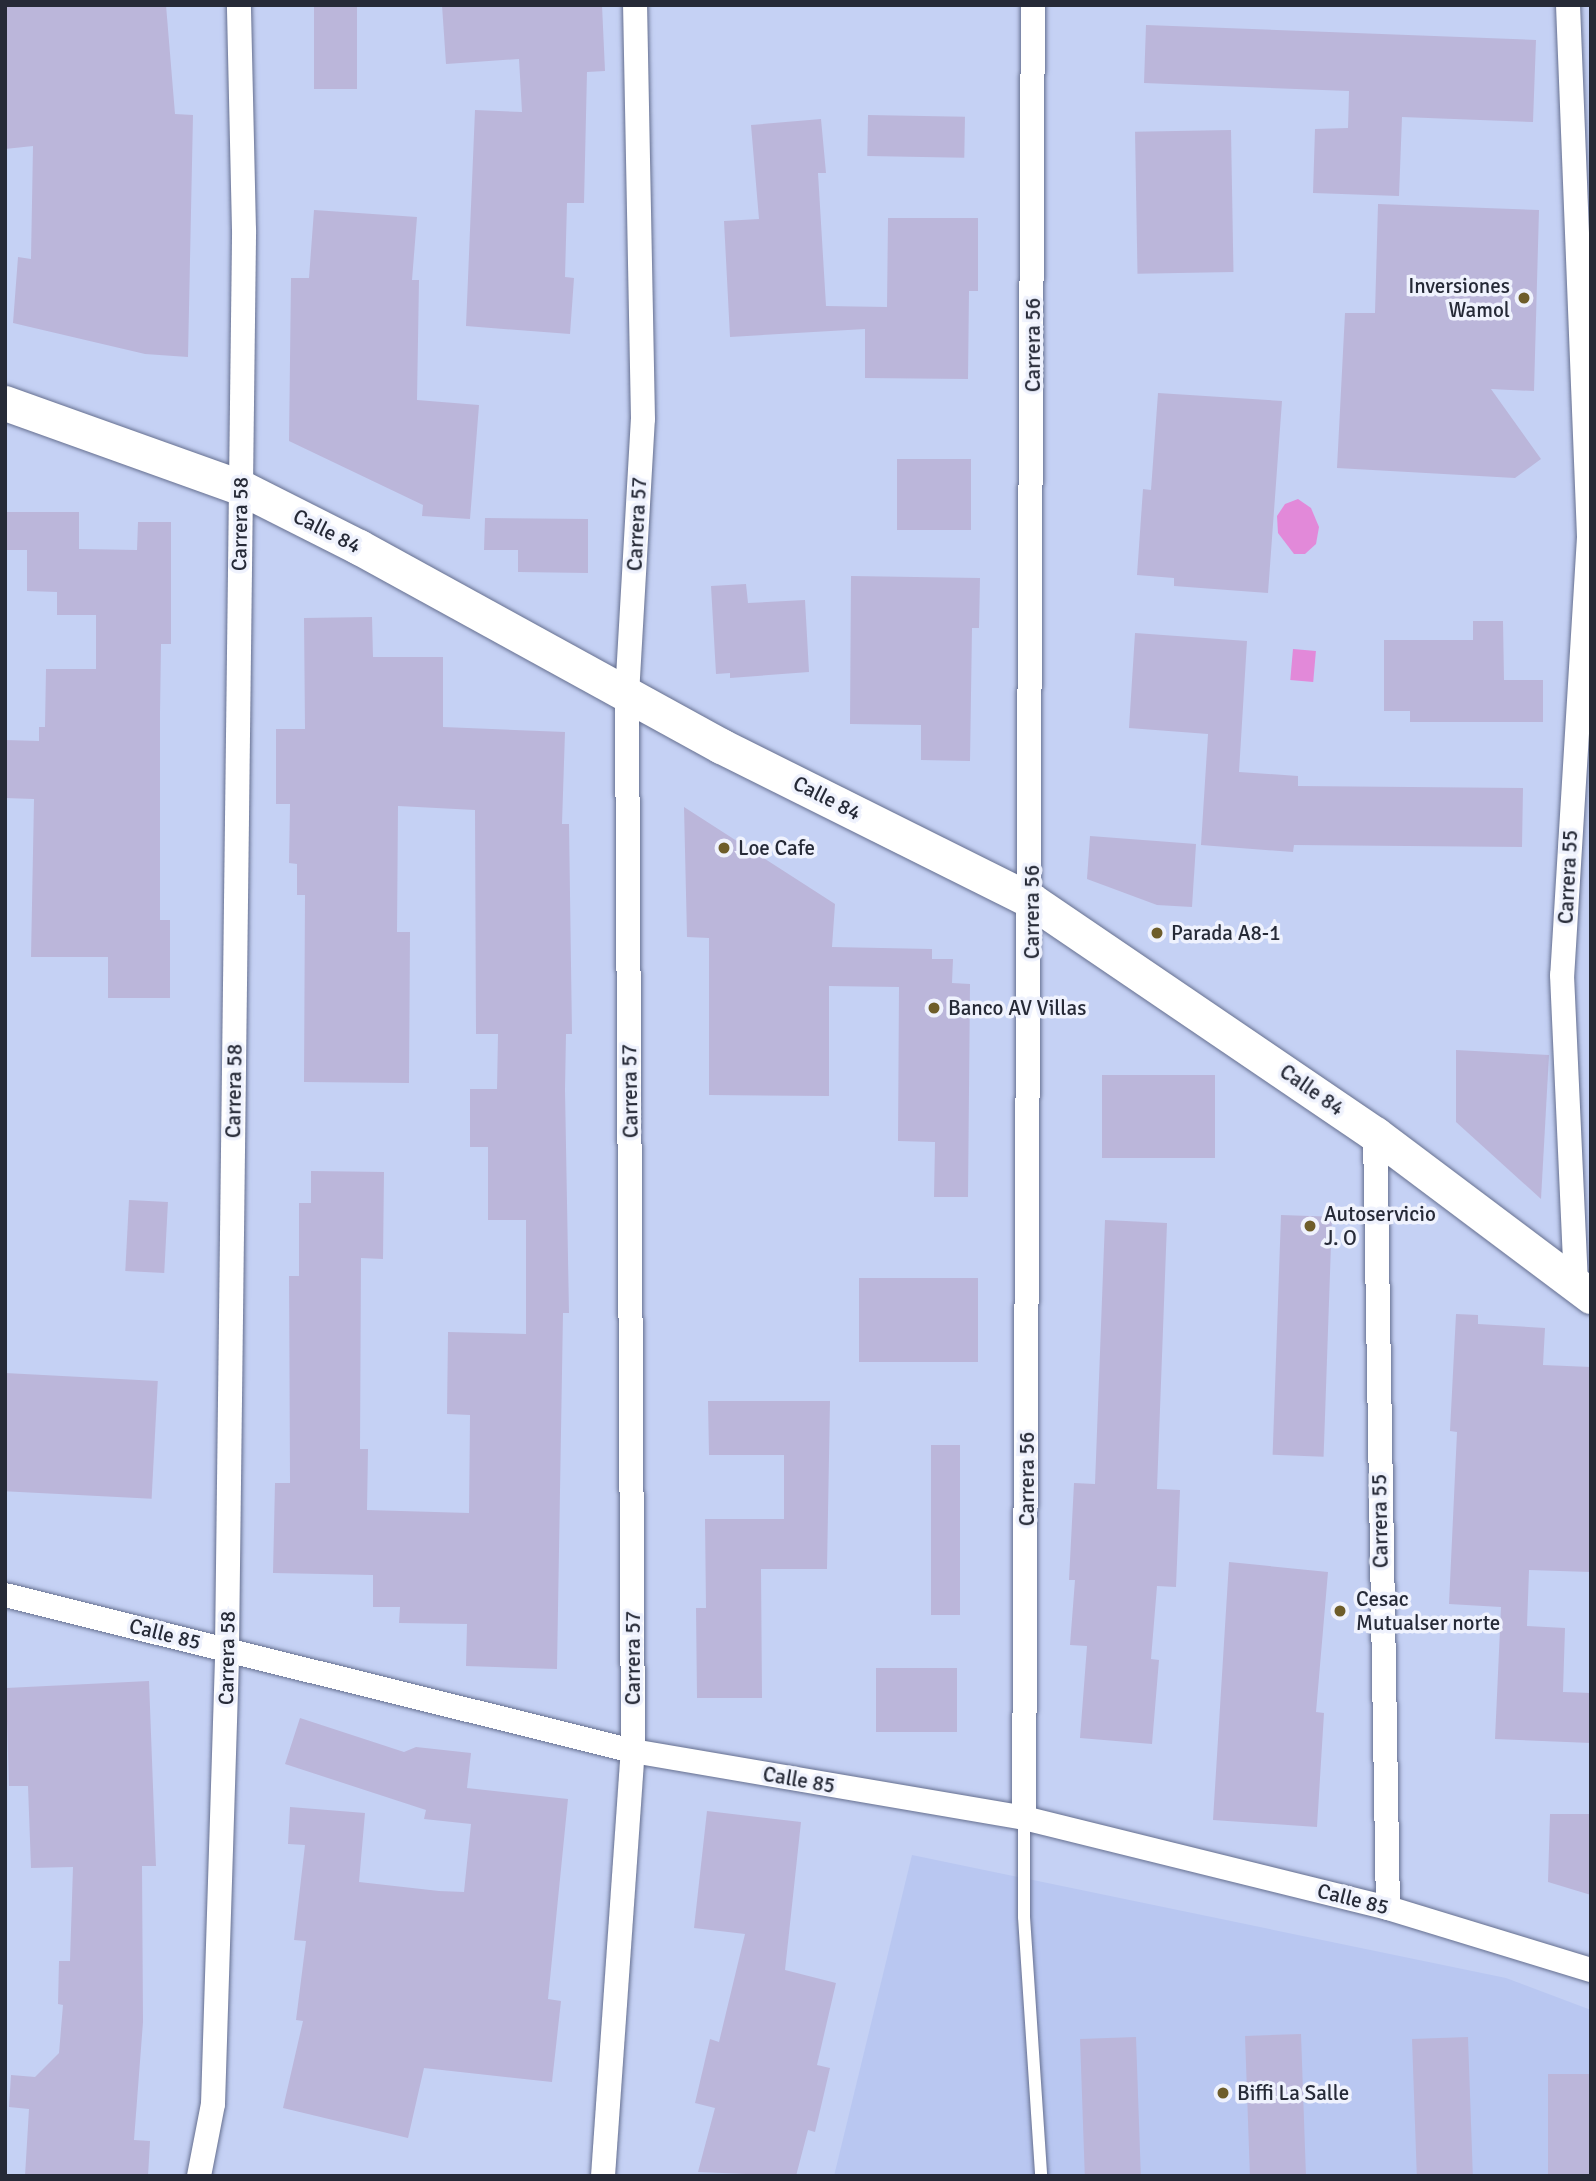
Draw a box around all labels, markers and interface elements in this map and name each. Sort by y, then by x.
place label: Inversiones Wamol [1408,273,1510,323]
marker: Inversiones Wamol [1516,290,1532,306]
street label: Carrera 56 [1020,298,1046,392]
street label: Carrera 57 [622,476,652,572]
street label: Carrera 58 [227,477,253,571]
street label: Calle 84 [289,503,365,559]
street label: Calle 84 [789,770,865,826]
street label: Carrera 55 [1553,829,1583,925]
place label: Loe Cafe [738,835,815,861]
marker: Loe Cafe [716,840,732,856]
street label: Carrera 56 [1019,865,1045,959]
place label: Parada A8-1 [1171,920,1281,946]
marker: Parada A8-1 [1149,925,1165,941]
place label: Banco AV Villas [948,995,1086,1021]
marker: Banco AV Villas [926,1000,942,1016]
street label: Carrera 58 [221,1044,247,1138]
street label: Carrera 57 [617,1044,643,1138]
street label: Calle 84 [1275,1059,1349,1121]
place label: Autoservicio J. O [1324,1201,1436,1251]
marker: Autoservicio J. O [1302,1218,1318,1234]
street label: Carrera 56 [1014,1432,1040,1526]
street label: Carrera 55 [1367,1474,1393,1568]
place label: Cesac Mutualser norte [1356,1586,1500,1636]
marker: Cesac Mutualser norte [1330,1601,1350,1621]
street label: Carrera 58 [214,1611,240,1705]
street label: Carrera 57 [620,1611,646,1705]
street label: Calle 85 [127,1613,203,1655]
street label: Calle 85 [761,1761,837,1799]
street label: Calle 85 [1315,1878,1391,1920]
place label: Biffi La Salle [1237,2080,1349,2106]
marker: Biffi La Salle [1215,2085,1231,2101]

